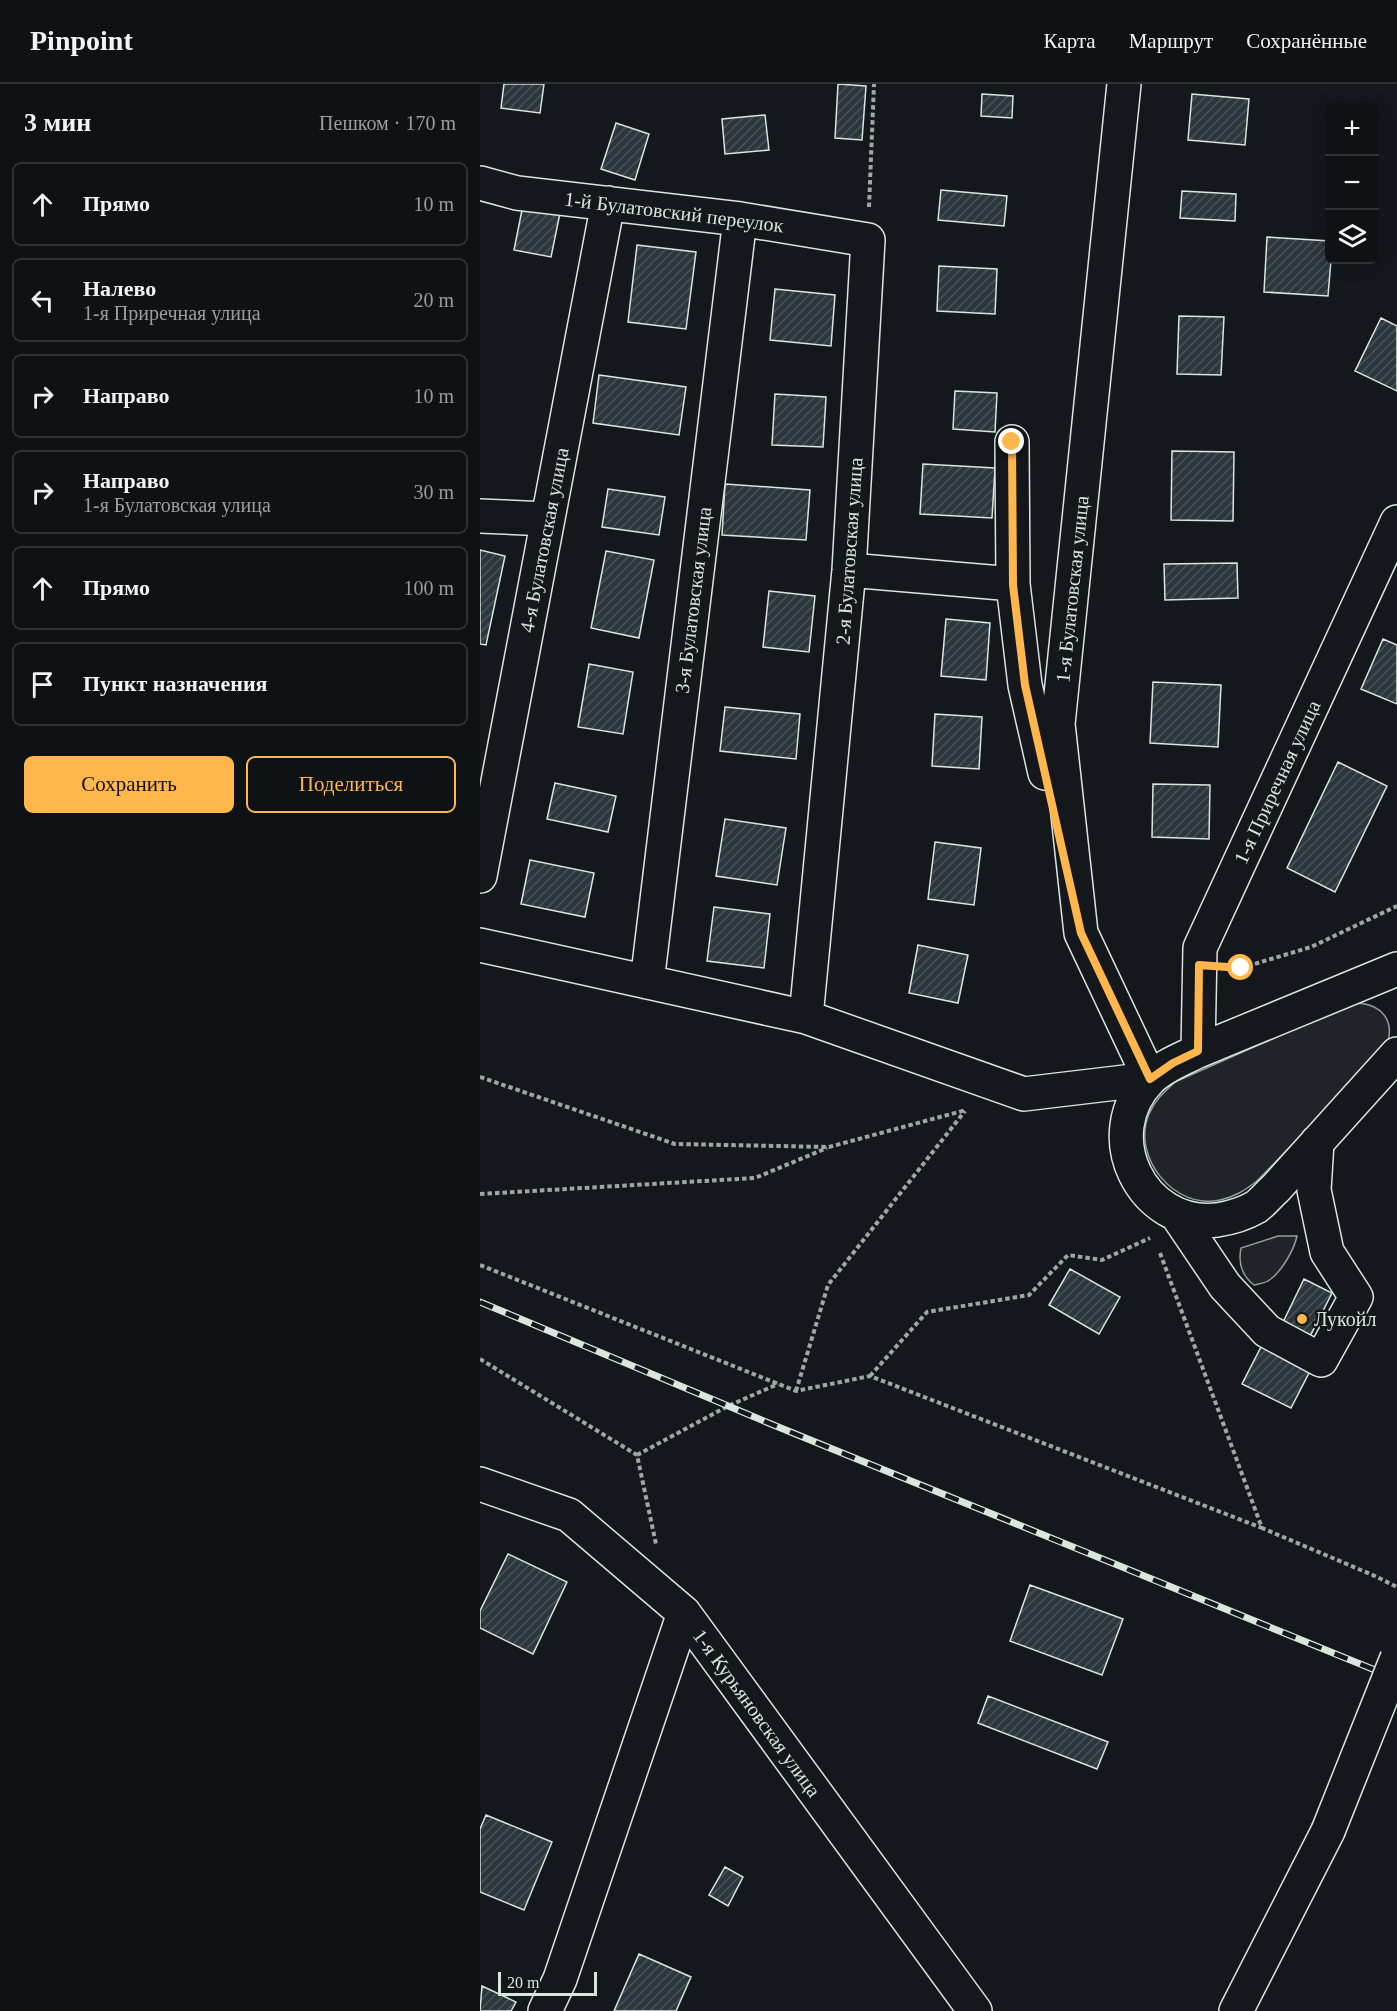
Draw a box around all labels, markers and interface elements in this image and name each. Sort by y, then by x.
text: Pinpoint [30,25,133,56]
text: Карта [1044,29,1096,53]
text: Маршрут [1129,29,1213,53]
text: Сохранённые [1246,29,1367,53]
map controls [1325,102,1379,264]
button: + [1325,102,1379,156]
text: 3 мин [24,108,91,137]
text: Пешком · 170 m [319,112,456,134]
button: − [1325,156,1379,210]
icon: ahead [26,188,59,221]
street label: 1-й Булатовский переулок [563,188,785,237]
text: Прямо [83,191,150,216]
text: 10 m [413,193,454,215]
button: layers [1325,210,1379,264]
text: Налево [83,276,156,301]
icon: left [26,284,59,317]
text: 20 m [413,289,454,311]
text: 1-я Приречная улица [83,302,261,324]
icon: right [26,380,59,413]
text: Направо [83,383,169,408]
text: 10 m [413,385,454,407]
route end [998,428,1024,454]
street label: 4-я Булатовская улица [515,446,574,635]
street label: 2-я Булатовская улица [831,456,868,646]
text: Направо [83,468,169,493]
icon: right [26,476,59,509]
text: 30 m [413,481,454,503]
text: 1-я Булатовская улица [83,494,271,516]
street label: 1-я Булатовская улица [1051,494,1094,684]
street label: 3-я Булатовская улица [671,505,716,695]
icon: ahead [26,572,59,605]
text: Прямо [83,575,150,600]
text: 100 m [403,577,454,599]
icon: arrive [26,668,59,701]
text: Пункт назначения [83,671,268,696]
street label: 1-я Приречная улица [1230,697,1325,868]
button: Сохранить [24,756,234,813]
button: Поделиться [246,756,456,813]
route start [1227,954,1253,980]
place label: Лукойл [1314,1308,1376,1331]
marker: Лукойл [1295,1312,1309,1326]
street label: 1-я Курьяновская улица [688,1625,825,1802]
scale bar [498,1969,597,1996]
text: 20 m [507,1974,539,1991]

